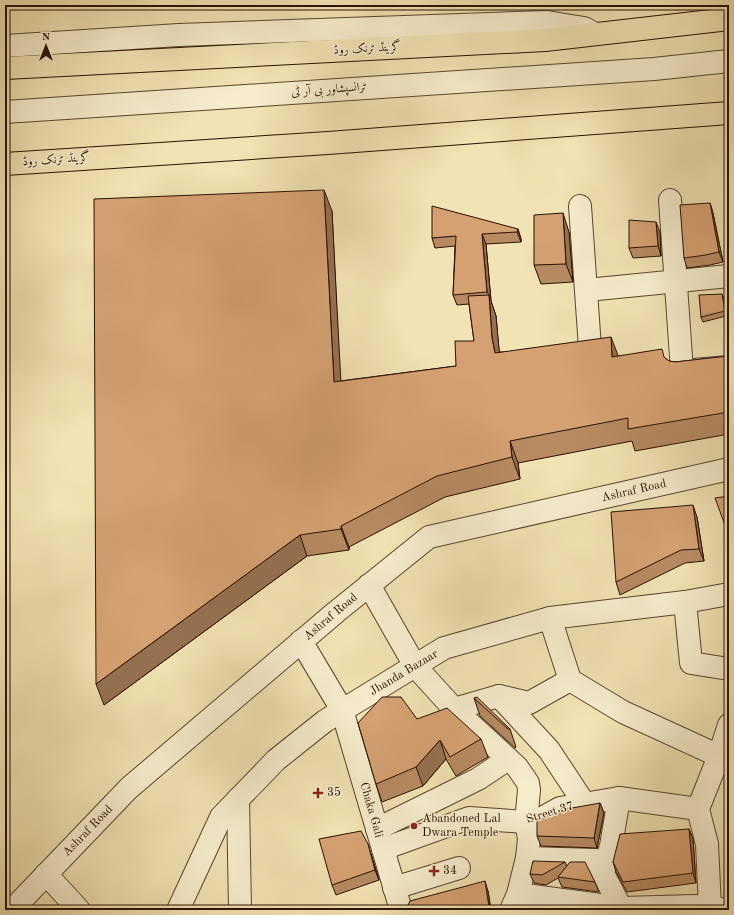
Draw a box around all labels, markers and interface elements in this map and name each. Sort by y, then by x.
north arrow [26,26,66,66]
text: N [42,32,51,43]
street label: گرینڈ ٹرنک روڈ [333,38,401,58]
street label: ٹرانسپشاور بی آر ٹی [291,78,368,101]
street label: گرینڈ ٹرنک روڈ [22,149,90,169]
street label: Ashraf Road [601,478,667,504]
street label: Ashraf Road [302,591,360,643]
street label: Jhanda Bazaar [368,648,440,698]
street label: Chaka Gali [357,781,385,839]
place label: 35 [327,786,341,799]
marker: 35 [312,787,324,799]
street label: Street 37 [525,800,575,826]
street label: Ashraf Road [61,803,115,859]
place label: Abandoned Lal Dwara Temple [422,813,501,839]
marker: Abandoned Lal Dwara Temple [409,821,419,831]
marker: 34 [428,865,440,877]
place label: 34 [443,865,457,877]

